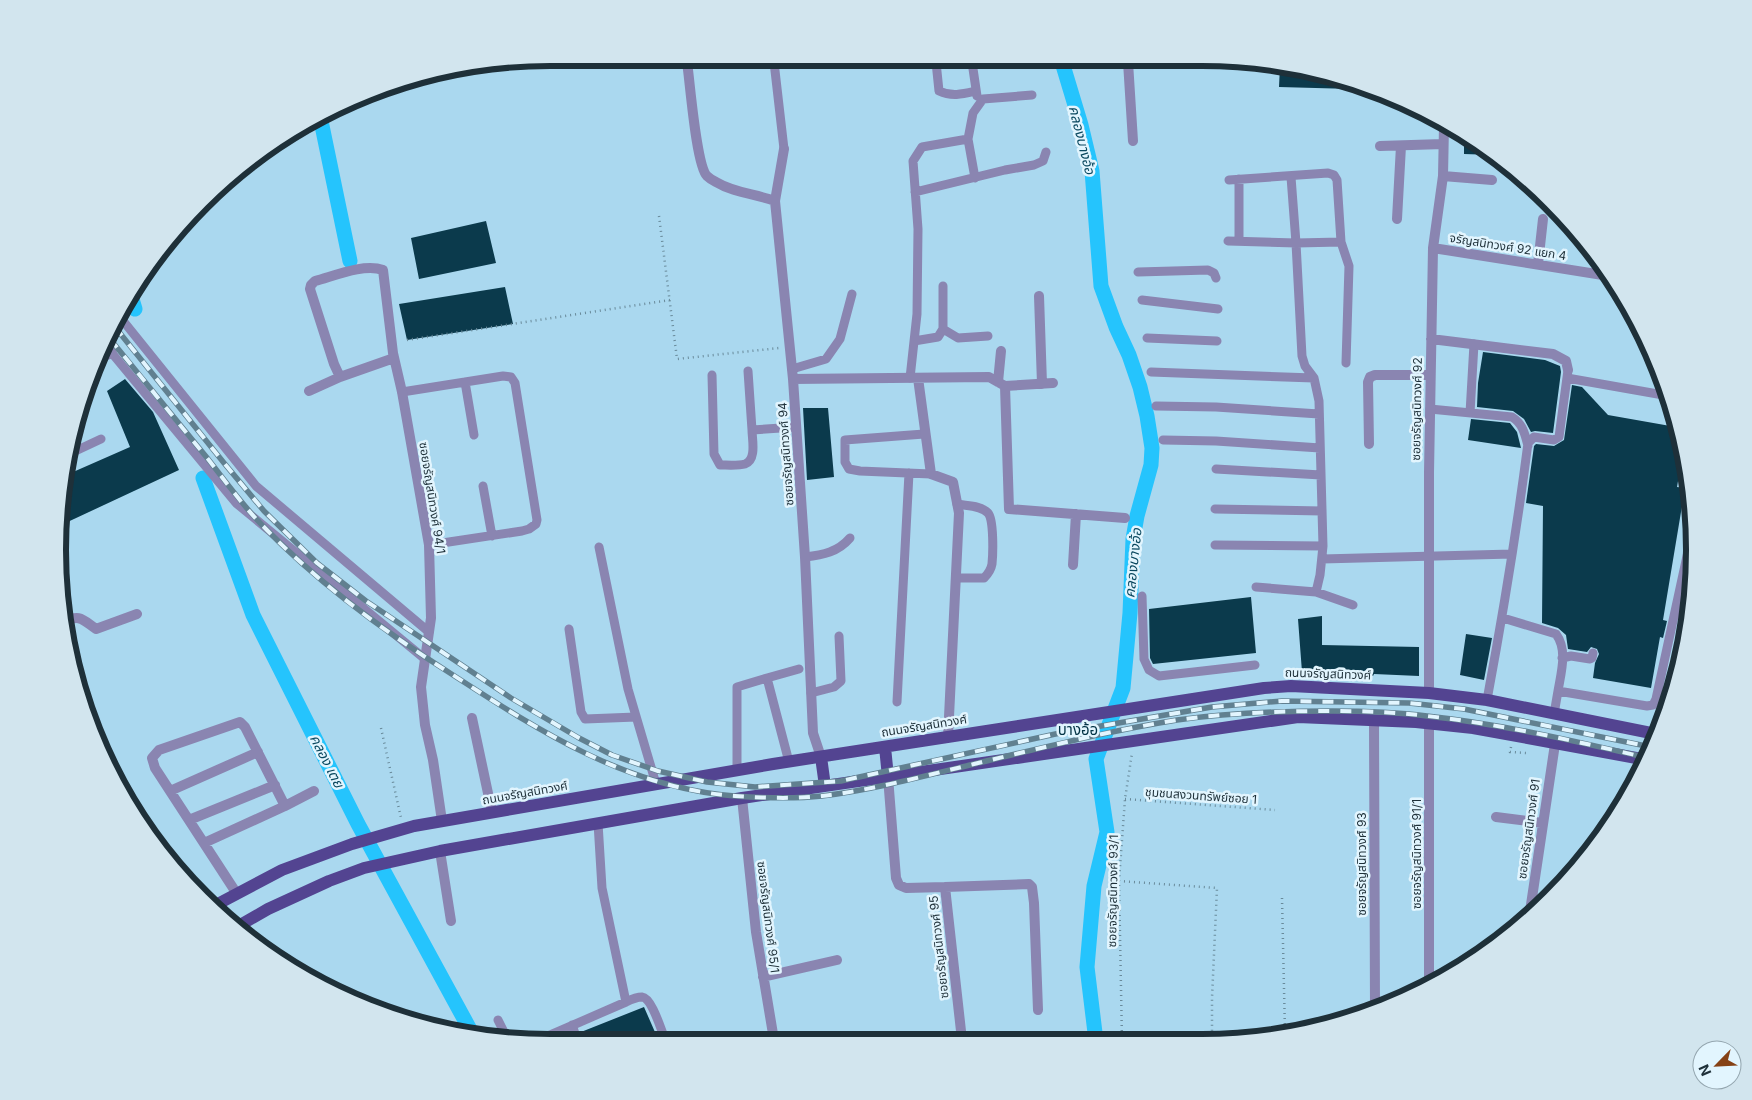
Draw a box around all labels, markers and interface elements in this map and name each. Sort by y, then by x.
water label: คลองบางอ้อ [1066,104,1099,177]
street label: จรัญสนิทวงศ์ 92 แยก 4 [1449,230,1568,263]
street label: ซอยจรัญสนิทวงศ์ 92 [1408,357,1425,461]
street label: ซอยจรัญสนิทวงศ์ 94 [774,401,797,506]
street label: ซอยจรัญสนิทวงศ์ 94/1 [416,441,449,555]
water label: คลองบางอ้อ [1120,526,1145,599]
street label: ถนนจรัญสนิทวงศ์ [1285,664,1372,683]
street label: ถนนจรัญสนิทวงศ์ [880,711,968,740]
district label: บางอ้อ [1058,720,1098,739]
water label: คลอง เตย [307,731,349,792]
street label: ถนนจรัญสนิทวงศ์ [481,778,569,807]
street label: ซอยจรัญสนิทวงศ์ 91 [1514,778,1543,880]
street label: ชุมชนสงวนทรัพย์ซอย 1 [1145,784,1257,807]
street label: ซอยจรัญสนิทวงศ์ 91/1 [1409,799,1424,909]
street label: ซอยจรัญสนิทวงศ์ 93 [1354,812,1369,916]
street label: ซอยจรัญสนิทวงศ์ 93/1 [1104,835,1121,947]
street label: ซอยจรัญสนิทวงศ์ 95/1 [754,860,783,974]
street label: ซอยจรัญสนิทวงศ์ 95 [926,895,951,999]
north arrow [1692,1040,1742,1090]
text: N [1695,1062,1715,1079]

